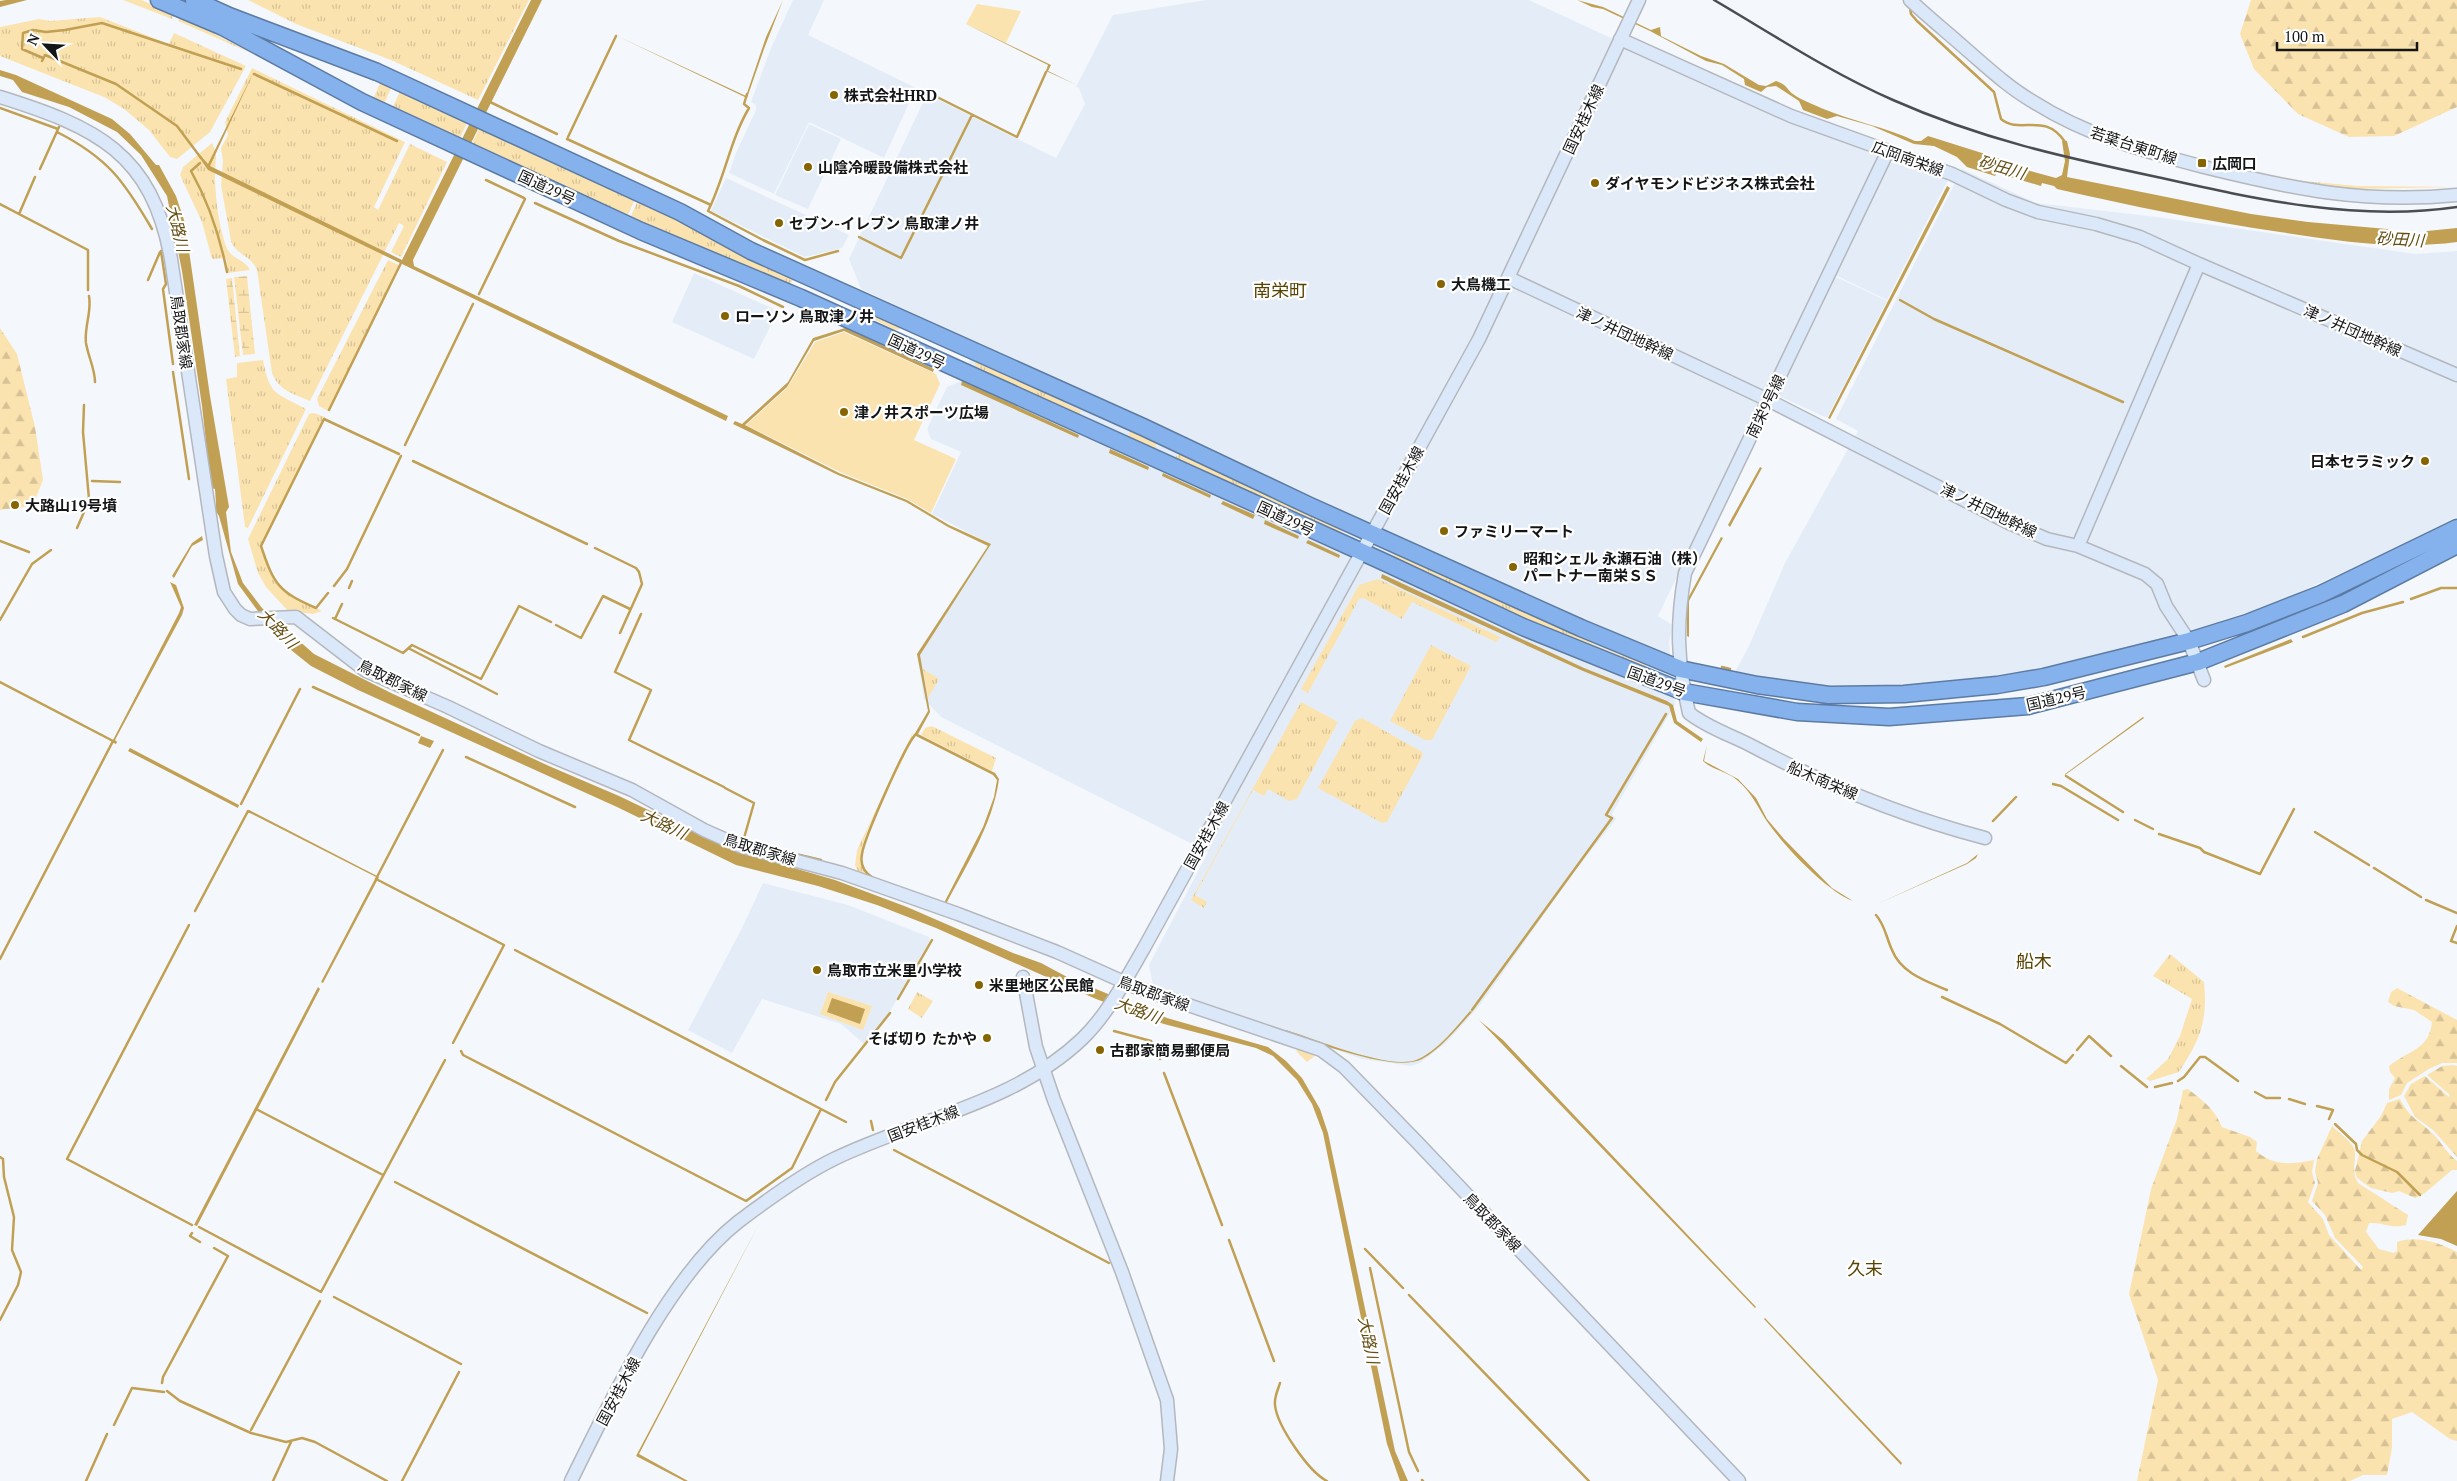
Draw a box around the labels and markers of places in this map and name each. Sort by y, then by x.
place label: 株式会社HRD [844,85,937,105]
marker: 株式会社HRD [828,89,840,101]
place label: 広岡口 [2212,153,2257,173]
place label: 山陰冷暖設備株式会社 [818,157,968,177]
marker: 広岡口 [2196,157,2208,169]
marker: 山陰冷暖設備株式会社 [802,161,814,173]
place label: ダイヤモンドビジネス株式会社 [1605,173,1815,193]
marker: ダイヤモンドビジネス株式会社 [1589,177,1601,189]
place label: セブン-イレブン 鳥取津ノ井 [789,213,979,233]
marker: セブン-イレブン 鳥取津ノ井 [773,217,785,229]
place label: 大鳥機工 [1451,274,1511,294]
marker: 大鳥機工 [1435,278,1447,290]
place label: ローソン 鳥取津ノ井 [735,306,874,326]
marker: ローソン 鳥取津ノ井 [719,310,731,322]
place label: 津ノ井スポーツ広場 [854,402,989,422]
marker: 津ノ井スポーツ広場 [838,406,850,418]
place label: 日本セラミック [2310,451,2415,471]
marker: 日本セラミック [2419,455,2431,467]
place label: 大路山19号墳 [25,495,117,515]
marker: 大路山19号墳 [9,499,21,511]
place label: ファミリーマート [1454,521,1574,541]
marker: ファミリーマート [1438,525,1450,537]
place label: 昭和シェル 永瀬石油（株） パートナー南栄ＳＳ [1523,548,1707,585]
marker: 昭和シェル 永瀬石油（株） パートナー南栄ＳＳ [1507,561,1519,573]
place label: 鳥取市立米里小学校 [827,960,962,980]
marker: 鳥取市立米里小学校 [811,964,823,976]
place label: 米里地区公民館 [989,975,1094,995]
marker: 米里地区公民館 [973,979,985,991]
place label: そば切り たかや [868,1028,977,1048]
marker: そば切り たかや [981,1032,993,1044]
place label: 古郡家簡易郵便局 [1110,1040,1230,1060]
marker: 古郡家簡易郵便局 [1094,1044,1106,1056]

